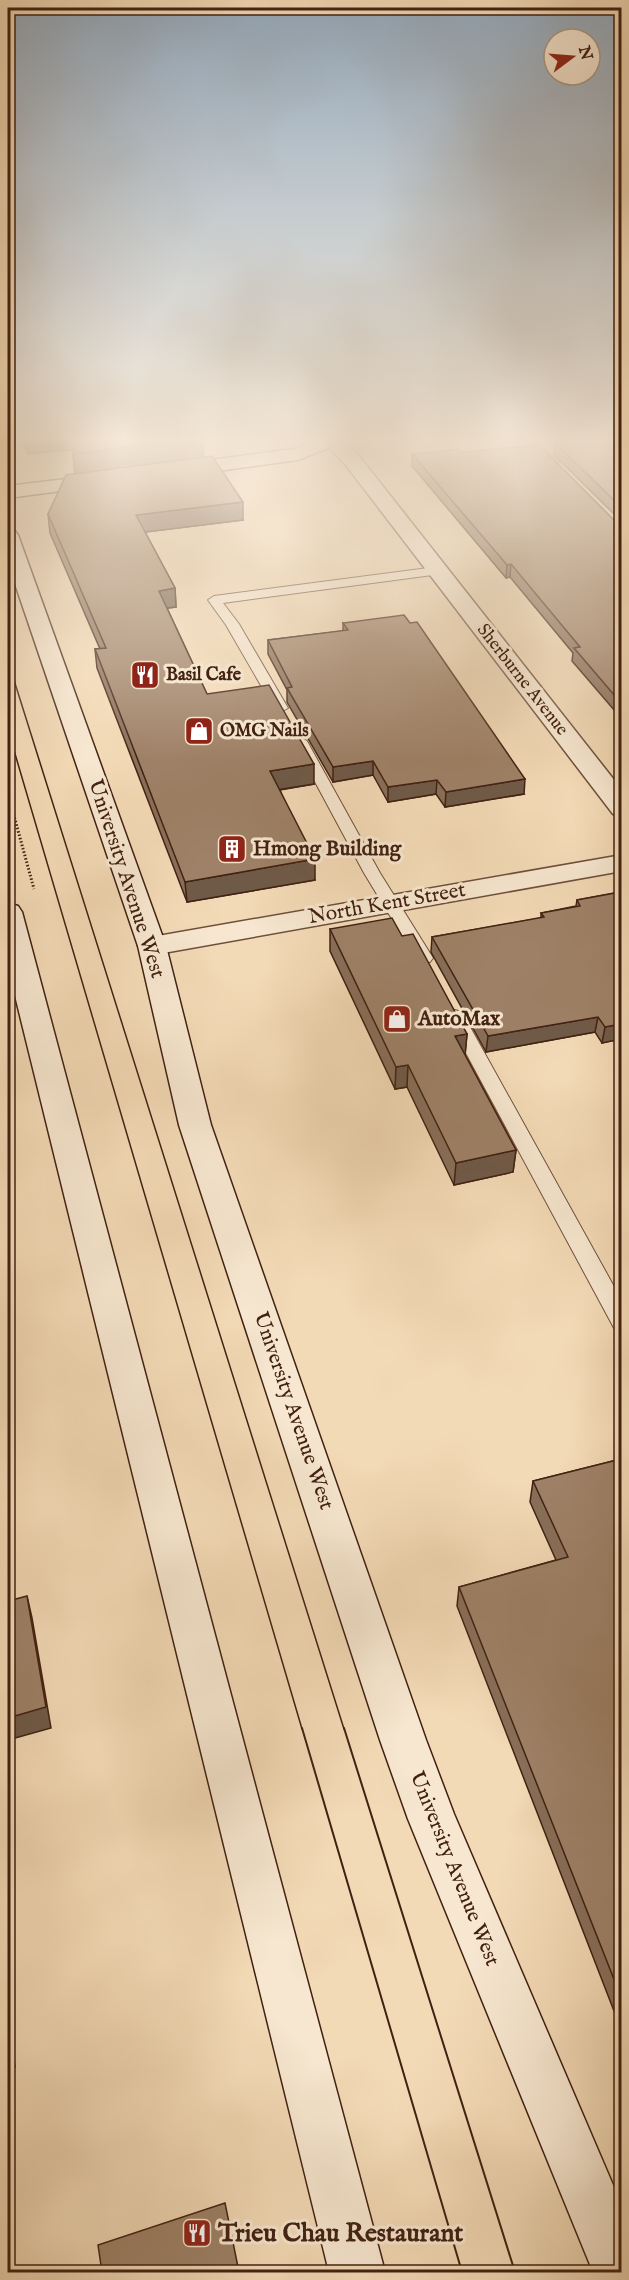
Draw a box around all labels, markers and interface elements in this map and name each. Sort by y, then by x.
north arrow [542,27,602,87]
text: N [573,43,596,63]
street label: Sherburne Avenue [471,619,573,741]
restaurant icon: Basil Cafe [129,659,161,691]
place label: Basil Cafe [166,664,242,687]
shop icon: OMG Nails [183,715,215,747]
place label: OMG Nails [220,720,309,743]
street label: University Avenue West [81,776,171,982]
building icon: Hmong Building [216,833,248,865]
place label: Hmong Building [253,836,402,863]
street label: North Kent Street [306,877,468,931]
shop icon: AutoMax [381,1003,413,1035]
place label: AutoMax [417,1006,501,1033]
street label: University Avenue West [246,1308,340,1514]
street label: University Avenue West [403,1768,505,1970]
restaurant icon: Trieu Chau Restaurant [181,2217,213,2249]
place label: Trieu Chau Restaurant [217,2217,463,2250]

